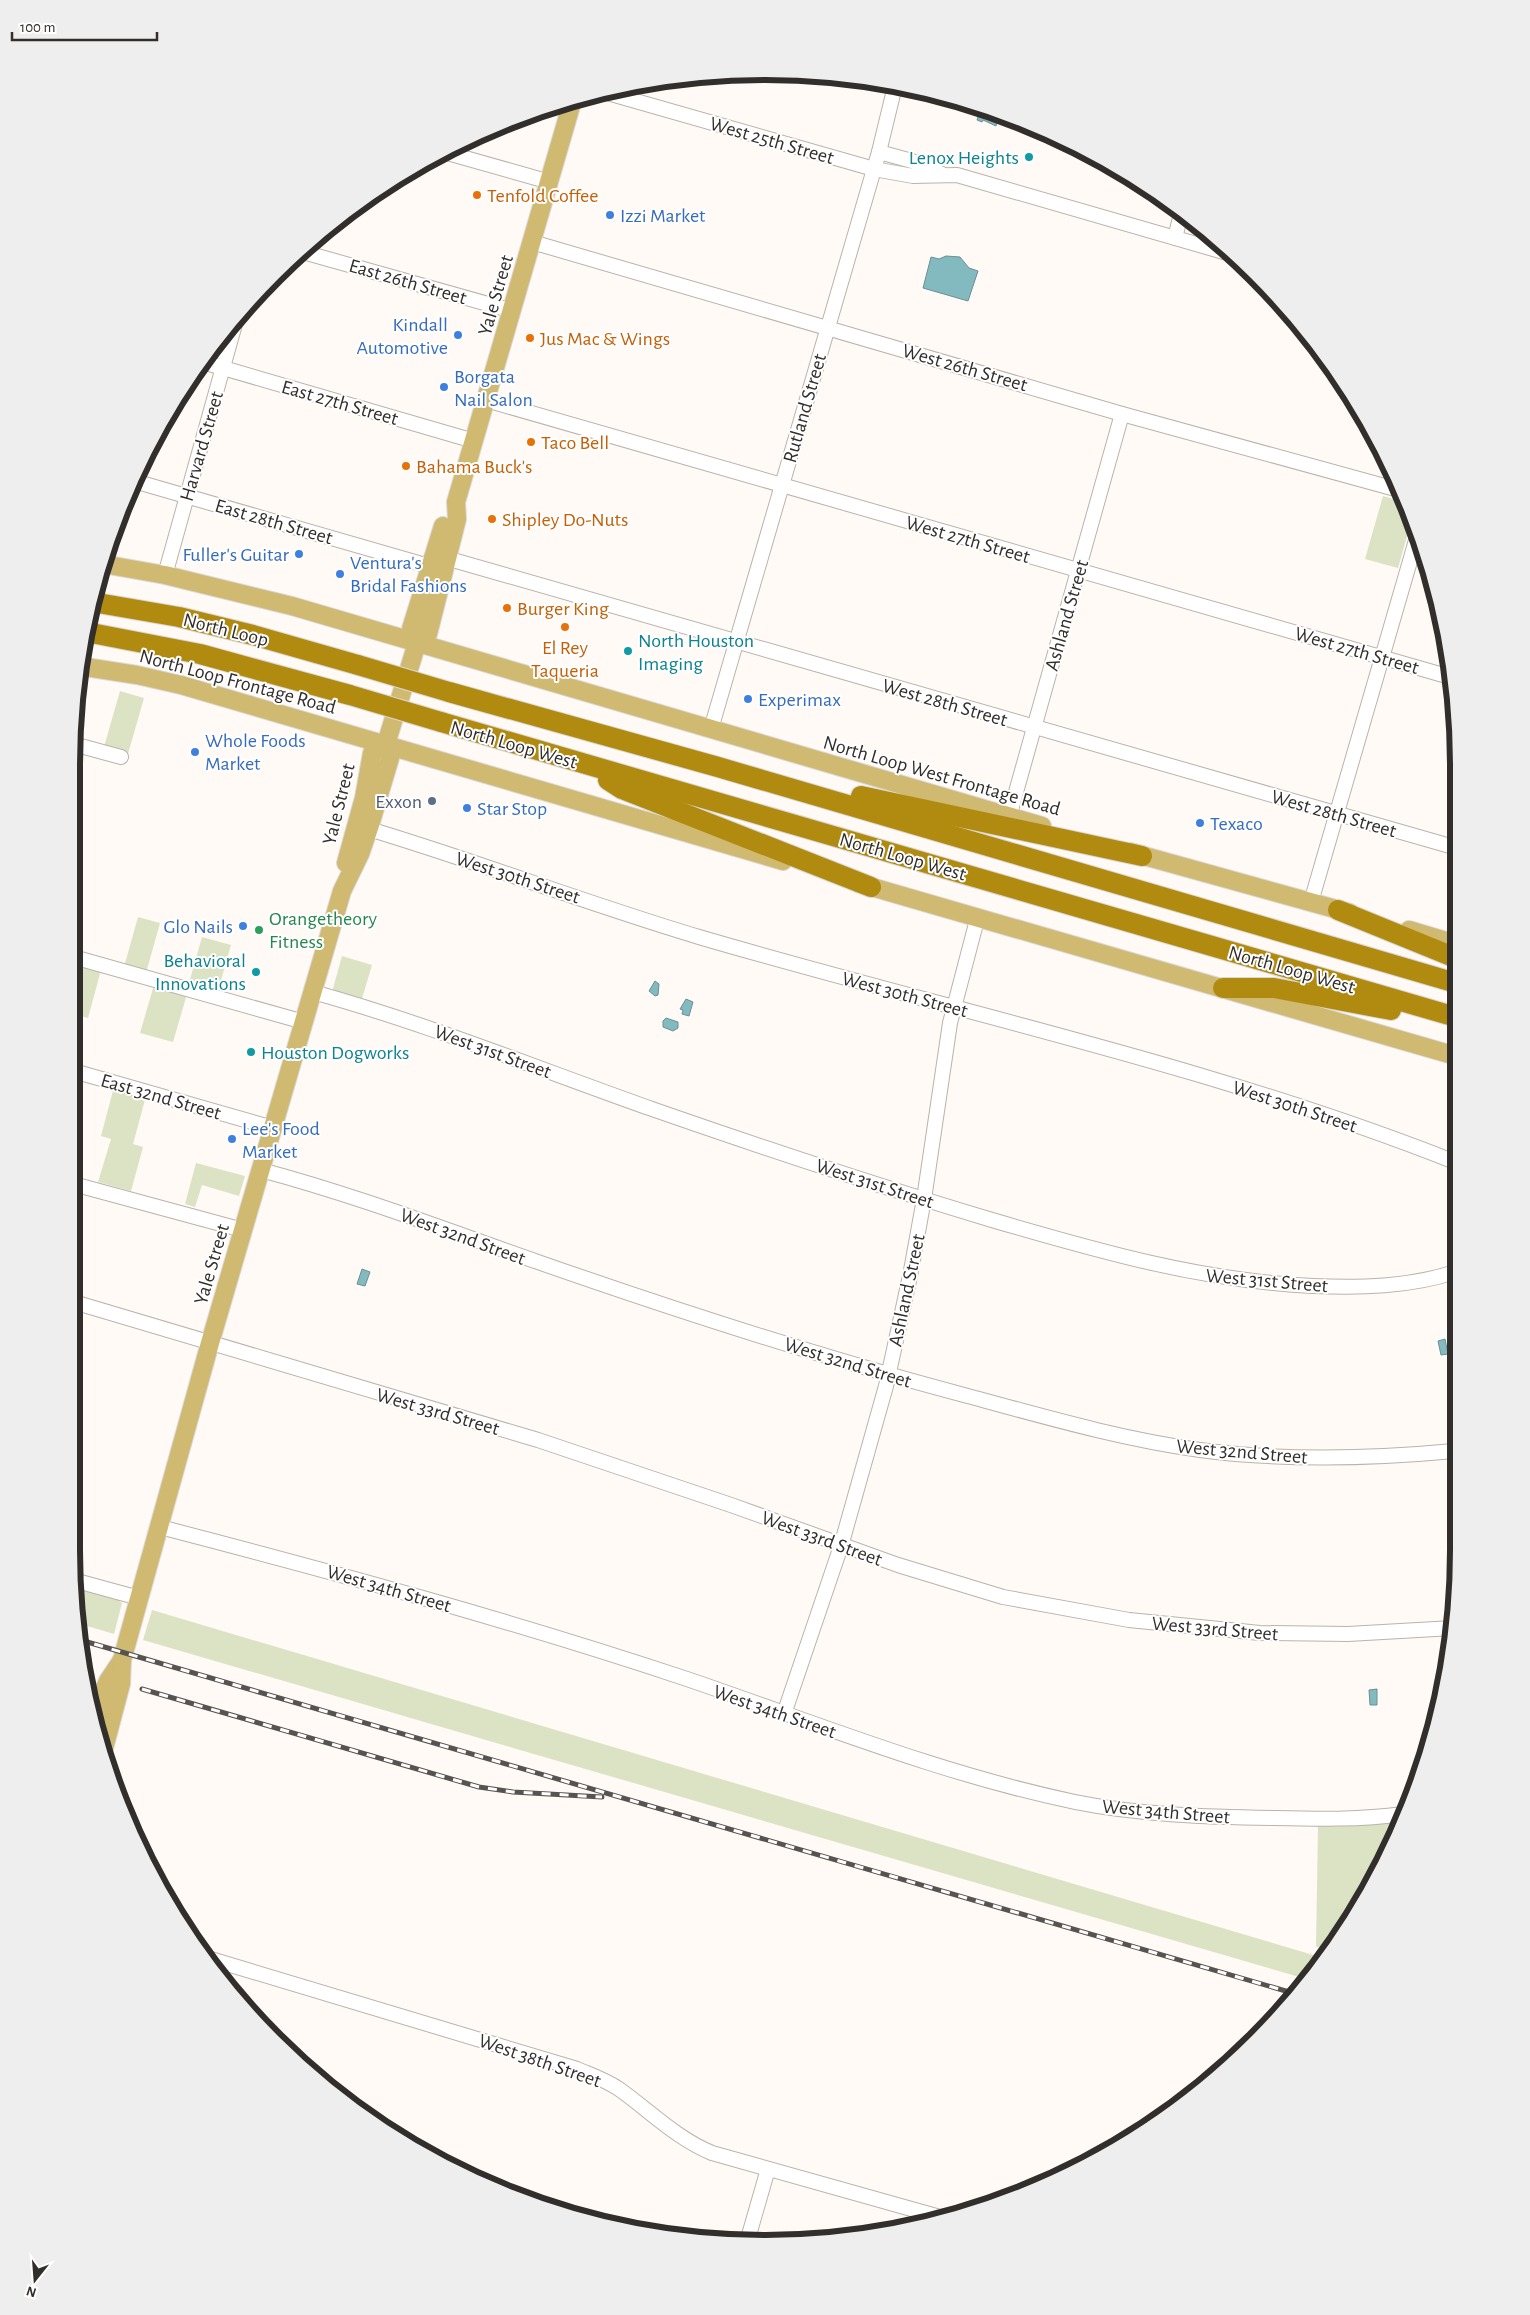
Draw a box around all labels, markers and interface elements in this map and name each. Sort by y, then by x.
scale bar [12,10,158,42]
text: 100 m [20,20,55,35]
street label: West 25th Street [707,114,837,168]
place label: Lenox Heights [909,148,1019,168]
marker: Lenox Heights [1023,151,1035,163]
place label: Tenfold Coffee [487,186,599,206]
marker: Tenfold Coffee [471,189,483,201]
place label: Izzi Market [620,206,706,226]
marker: Izzi Market [604,209,616,221]
street label: Yale Street [475,252,517,338]
street label: East 26th Street [347,256,469,308]
place label: Kindall Automotive [357,315,448,358]
marker: Kindall Automotive [452,329,464,341]
place label: Jus Mac & Wings [540,329,670,349]
marker: Jus Mac & Wings [524,332,536,344]
street label: West 26th Street [900,341,1030,396]
street label: Rutland Street [780,351,830,465]
place label: Borgata Nail Salon [454,367,533,410]
street label: East 27th Street [279,377,401,429]
marker: Borgata Nail Salon [438,381,450,393]
street label: Harvard Street [177,388,227,504]
place label: Taco Bell [541,433,609,453]
marker: Taco Bell [525,436,537,448]
place label: Bahama Buck's [416,457,532,477]
marker: Bahama Buck's [400,460,412,472]
street label: East 28th Street [213,496,335,548]
place label: Shipley Do-Nuts [502,510,628,530]
marker: Shipley Do-Nuts [486,513,498,525]
street label: West 27th Street [903,513,1033,567]
place label: Fuller's Guitar [183,545,290,565]
marker: Fuller's Guitar [293,548,305,560]
place label: Ventura's Bridal Fashions [350,553,467,596]
street label: Ashland Street [1042,557,1093,673]
marker: Ventura's Bridal Fashions [334,568,346,580]
place label: Burger King [517,599,609,619]
marker: Burger King [501,602,513,614]
street label: North Loop [181,610,271,650]
marker: El Rey Taqueria [559,621,571,633]
street label: West 27th Street [1292,624,1422,678]
place label: North Houston Imaging [638,631,754,674]
place label: El Rey Taqueria [531,638,599,681]
marker: North Houston Imaging [622,645,634,657]
street label: North Loop Frontage Road [137,646,338,718]
street label: West 28th Street [880,676,1010,731]
place label: Experimax [758,690,841,710]
marker: Experimax [742,693,754,705]
street label: North Loop West [448,717,580,773]
place label: Whole Foods Market [205,731,306,774]
street label: North Loop West Frontage Road [821,732,1063,819]
marker: Whole Foods Market [189,746,201,758]
street label: Yale Street [319,761,359,847]
street label: West 28th Street [1269,787,1399,842]
place label: Exxon [375,792,422,812]
marker: Exxon [426,795,438,807]
place label: Star Stop [477,799,547,819]
marker: Star Stop [461,802,473,814]
place label: Texaco [1210,814,1263,834]
marker: Texaco [1194,817,1206,829]
street label: North Loop West [837,829,969,885]
street label: West 30th Street [453,848,583,908]
place label: Orangetheory Fitness [269,909,378,952]
place label: Glo Nails [163,917,233,937]
marker: Glo Nails [237,920,249,932]
marker: Orangetheory Fitness [253,924,265,936]
street label: North Loop West [1226,942,1358,998]
place label: Behavioral Innovations [155,951,246,994]
marker: Behavioral Innovations [250,966,262,978]
street label: West 30th Street [840,969,970,1022]
street label: West 31st Street [432,1022,554,1083]
place label: Houston Dogworks [261,1043,409,1063]
marker: Houston Dogworks [245,1046,257,1058]
street label: East 32nd Street [98,1070,224,1124]
street label: West 30th Street [1230,1077,1360,1137]
place label: Lee's Food Market [242,1119,320,1162]
marker: Lee's Food Market [226,1133,238,1145]
street label: West 31st Street [813,1156,937,1213]
street label: West 32nd Street [397,1205,529,1269]
street label: Yale Street [191,1221,233,1307]
street label: Ashland Street [885,1232,929,1348]
street label: West 31st Street [1205,1266,1329,1296]
street label: West 32nd Street [782,1334,914,1392]
street label: West 33rd Street [374,1385,502,1439]
street label: West 32nd Street [1175,1436,1309,1468]
street label: West 33rd Street [759,1508,885,1570]
street label: West 34th Street [324,1562,454,1616]
street label: West 33rd Street [1151,1614,1280,1645]
street label: West 34th Street [711,1682,839,1742]
street label: West 34th Street [1101,1796,1231,1828]
street label: West 38th Street [476,2031,604,2091]
north arrow [10,2255,60,2305]
text: N [25,2283,38,2300]

